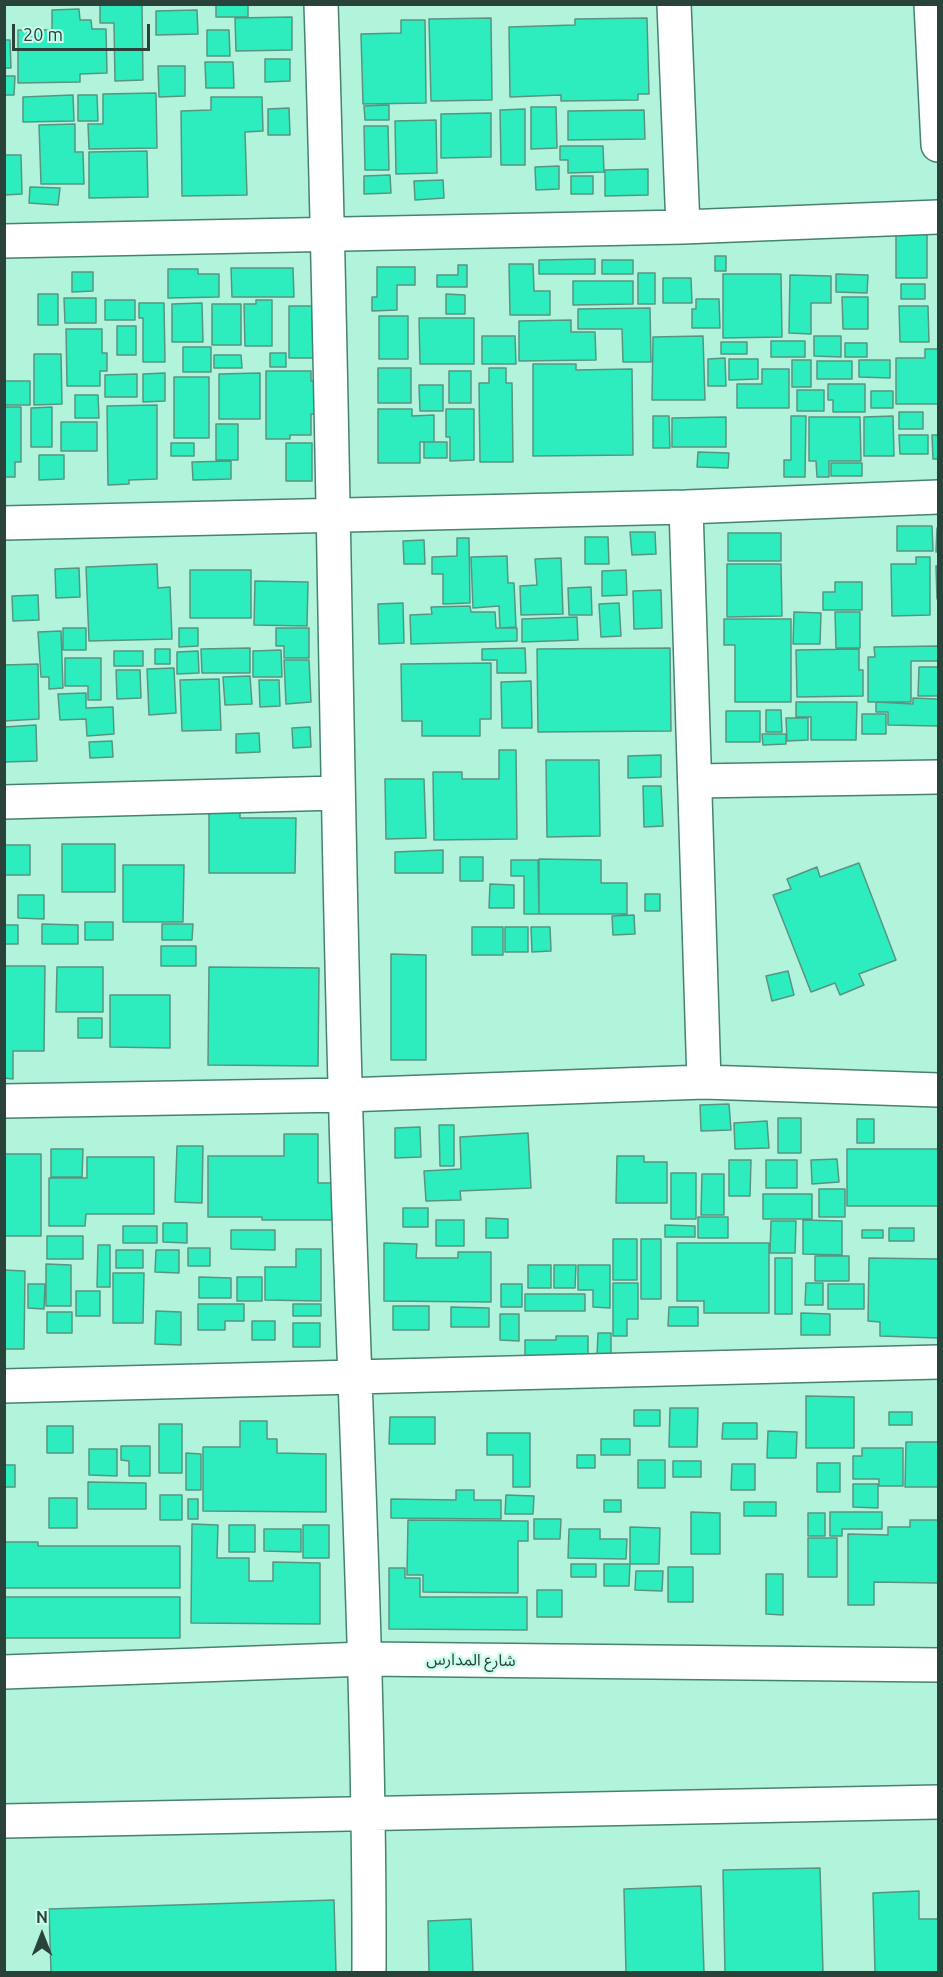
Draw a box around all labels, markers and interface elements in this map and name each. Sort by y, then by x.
scale bar [15,12,153,50]
text: 20 m [23,24,63,44]
street label: شارع المدارس [426,1650,516,1670]
north arrow [12,1905,72,1965]
text: N [36,1908,48,1926]

